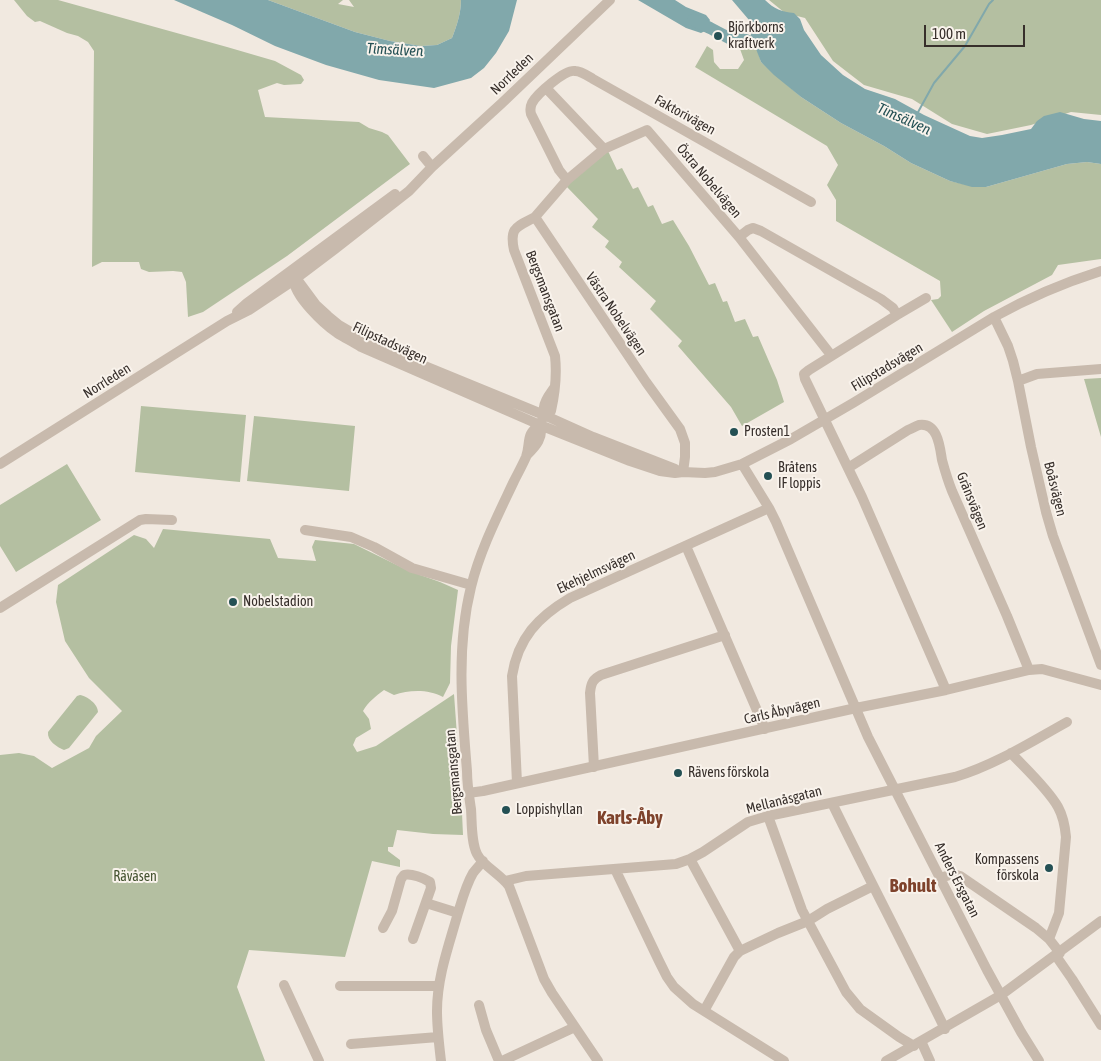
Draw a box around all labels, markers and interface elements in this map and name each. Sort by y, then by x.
scale bar [926,15,1027,47]
place label: Björkborns kraftverk [728,20,784,52]
text: 100 m [932,25,966,42]
marker: Björkborns kraftverk [712,30,724,42]
water label: Timsälven [366,40,424,60]
street label: Norrleden [487,50,537,98]
street label: Faktorivägen [652,91,718,139]
water label: Timsälven [874,99,934,139]
street label: Östra Nobelvägen [673,140,745,222]
street label: Bergsmansgatan [522,248,568,334]
street label: Västra Nobelvägen [582,269,650,359]
street label: Filipstadsvägen [350,318,430,368]
street label: Filipstadsvägen [848,339,926,395]
street label: Norrleden [80,360,134,402]
place label: Prosten1 [744,424,790,440]
marker: Prosten1 [728,426,740,438]
place label: Bråtens IF loppis [778,460,821,492]
street label: Boåsvägen [1040,460,1070,518]
marker: Bråtens IF loppis [762,470,774,482]
street label: Gränsvägen [953,470,991,532]
street label: Ekehjelmsvägen [554,547,638,597]
place label: Nobelstadion [243,594,313,610]
marker: Nobelstadion [227,596,239,608]
street label: Carls Åbyvägen [742,694,822,728]
street label: Bergsmansgatan [442,729,466,815]
place label: Rävens förskola [688,765,769,781]
marker: Rävens förskola [672,767,684,779]
street label: Mellanåsgatan [744,782,824,818]
place label: Loppishyllan [516,802,583,818]
marker: Loppishyllan [500,804,512,816]
district label: Karls-Åby [597,807,663,829]
street label: Anders Ersgatan [931,840,983,920]
place label: Kompassens förskola [975,852,1039,884]
marker: Kompassens förskola [1043,862,1055,874]
park label: Rävåsen [113,869,157,885]
district label: Bohult [890,875,936,897]

